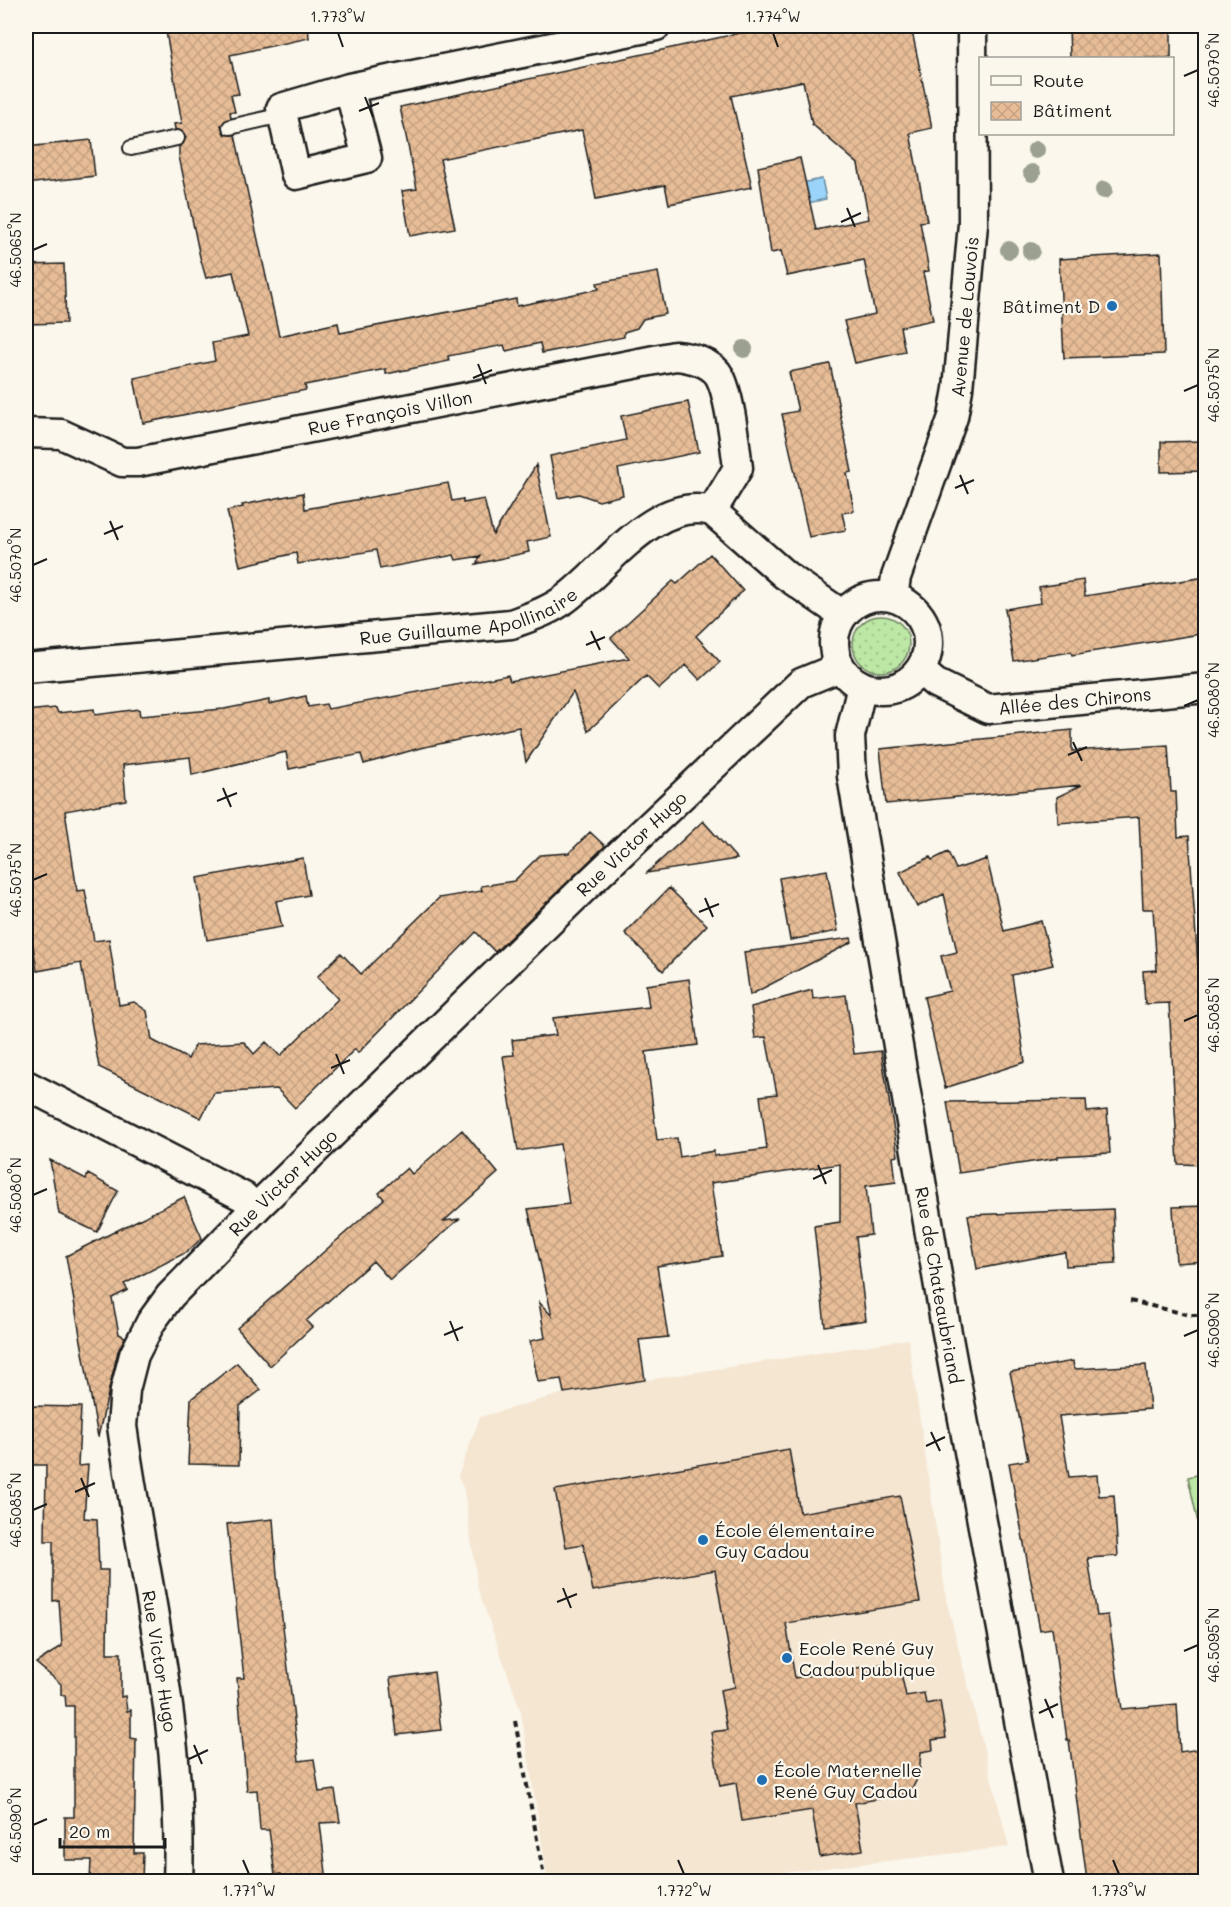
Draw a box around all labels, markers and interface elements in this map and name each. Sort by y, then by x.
text: 1.773°W [310,6,366,26]
text: 1.774°W [745,6,801,26]
text: 46.5070°N [1203,33,1223,107]
legend [979,57,1174,135]
text: Route [1033,68,1084,92]
text: Bâtiment [1033,98,1112,122]
text: 46.5065°N [5,213,25,287]
street label: Avenue de Louvois [945,236,984,399]
place label: Bâtiment D [1003,294,1100,318]
marker: Bâtiment D [1105,299,1119,313]
text: 46.5075°N [1203,348,1223,422]
street label: Rue François Villon [306,384,474,440]
text: 46.5070°N [5,528,25,602]
street label: Rue Guillaume Apollinaire [358,582,582,650]
text: 46.5080°N [1203,662,1223,738]
street label: Allée des Chirons [997,681,1152,720]
street label: Rue Victor Hugo [571,785,692,901]
text: 46.5075°N [5,843,25,917]
text: 46.5085°N [1203,978,1223,1052]
street label: Rue Victor Hugo [223,1123,342,1241]
text: 46.5080°N [5,1157,25,1233]
street label: Rue de Chateaubriand [910,1185,968,1386]
text: 46.5090°N [1203,1292,1223,1368]
text: 46.5085°N [5,1473,25,1547]
place label: École élementaire Guy Cadou [715,1518,875,1563]
marker: École élementaire Guy Cadou [696,1533,710,1547]
street label: Rue Victor Hugo [137,1588,183,1734]
text: 46.5095°N [1203,1608,1223,1682]
place label: Ecole René Guy Cadou publique [799,1636,936,1681]
marker: Ecole René Guy Cadou publique [780,1651,794,1665]
place label: École Maternelle René Guy Cadou [774,1758,922,1803]
marker: École Maternelle René Guy Cadou [755,1773,769,1787]
text: 46.5090°N [5,1787,25,1863]
scale bar [60,1811,165,1849]
text: 20 m [69,1819,110,1843]
text: 1.771°W [222,1880,276,1900]
text: 1.772°W [656,1880,712,1900]
text: 1.773°W [1091,1880,1147,1900]

